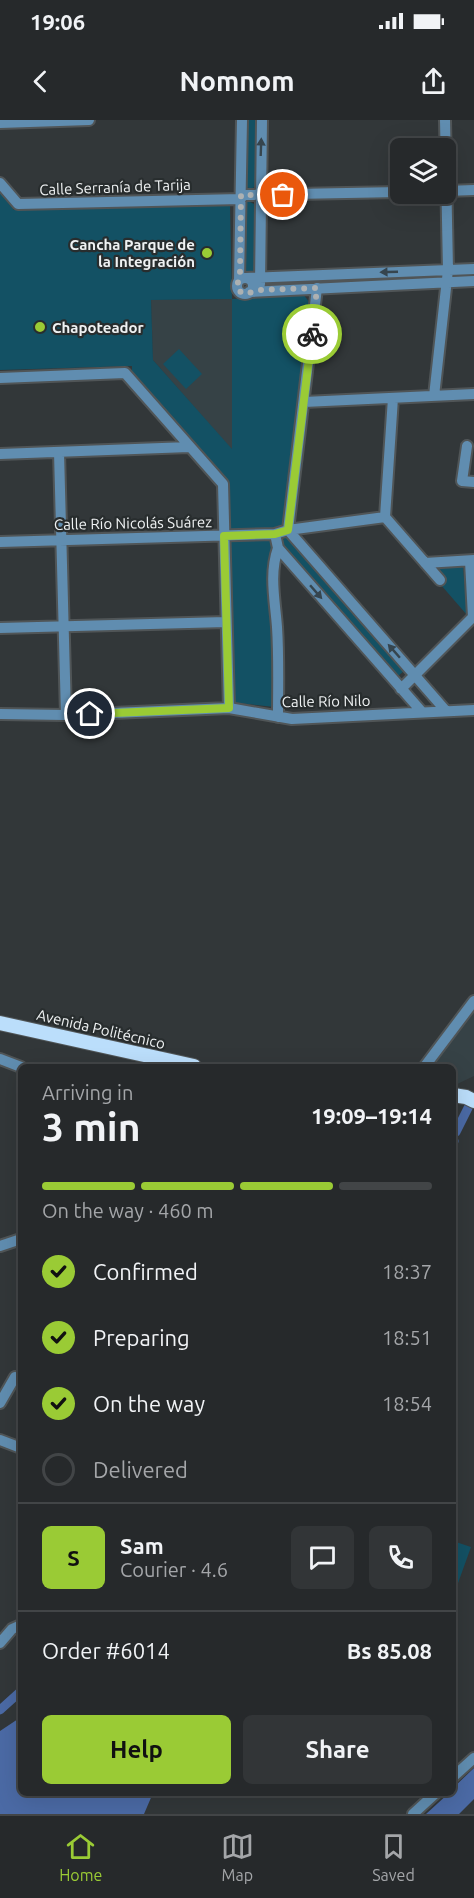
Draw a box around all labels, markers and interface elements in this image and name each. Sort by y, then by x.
text: 19:06 [30,9,85,34]
icon: back [24,65,57,98]
icon: share [417,65,450,98]
text: Nomnom [180,66,295,96]
one-way arrow [256,138,266,157]
map controls [390,138,456,204]
button: layers [390,138,456,204]
pin [257,169,308,220]
street label: Calle Serranía de Tarija [39,176,191,198]
icon: bag [266,178,299,211]
place label: Cancha Parque de la Integración [70,236,195,270]
marker: Cancha Parque de la Integración [200,246,214,260]
one-way arrow [380,268,399,277]
courier [282,304,342,364]
icon: bike [296,318,329,351]
place label: Chapoteador [52,319,145,336]
marker: Chapoteador [33,320,47,334]
street label: Calle Río Nicolás Suárez [54,513,212,533]
one-way arrow [310,584,323,600]
one-way arrow [387,643,401,658]
pin [64,688,115,739]
street label: Calle Río Nilo [281,692,371,710]
icon: home [73,697,106,730]
street label: Avenida Politécnico [35,1006,167,1052]
text: Arriving in [42,1081,133,1104]
text: 19:09–19:14 [311,1103,432,1128]
text: 3 min [42,1105,141,1148]
text: On the way · 460 m [42,1199,214,1222]
icon: check [42,1255,75,1288]
text: Confirmed [93,1259,198,1284]
text: 18:37 [382,1260,432,1283]
icon: check [42,1321,75,1354]
text: Preparing [93,1325,190,1350]
text: 18:51 [382,1326,432,1349]
icon: check [42,1387,75,1420]
text: On the way [93,1391,205,1416]
text: 18:54 [382,1392,432,1415]
text: Delivered [93,1457,188,1482]
button: chat [291,1526,354,1589]
button: phone [369,1526,432,1589]
text: Sam [120,1533,164,1558]
text: S [67,1545,80,1570]
text: Courier · 4.6 [120,1558,228,1581]
text: Order #6014 [42,1638,170,1663]
text: Bs 85.08 [347,1638,432,1663]
button: Help [42,1715,231,1784]
button: Share [243,1715,432,1784]
tab: Home [59,1830,102,1884]
tab: Map [221,1830,254,1884]
tab: Saved [372,1830,415,1884]

